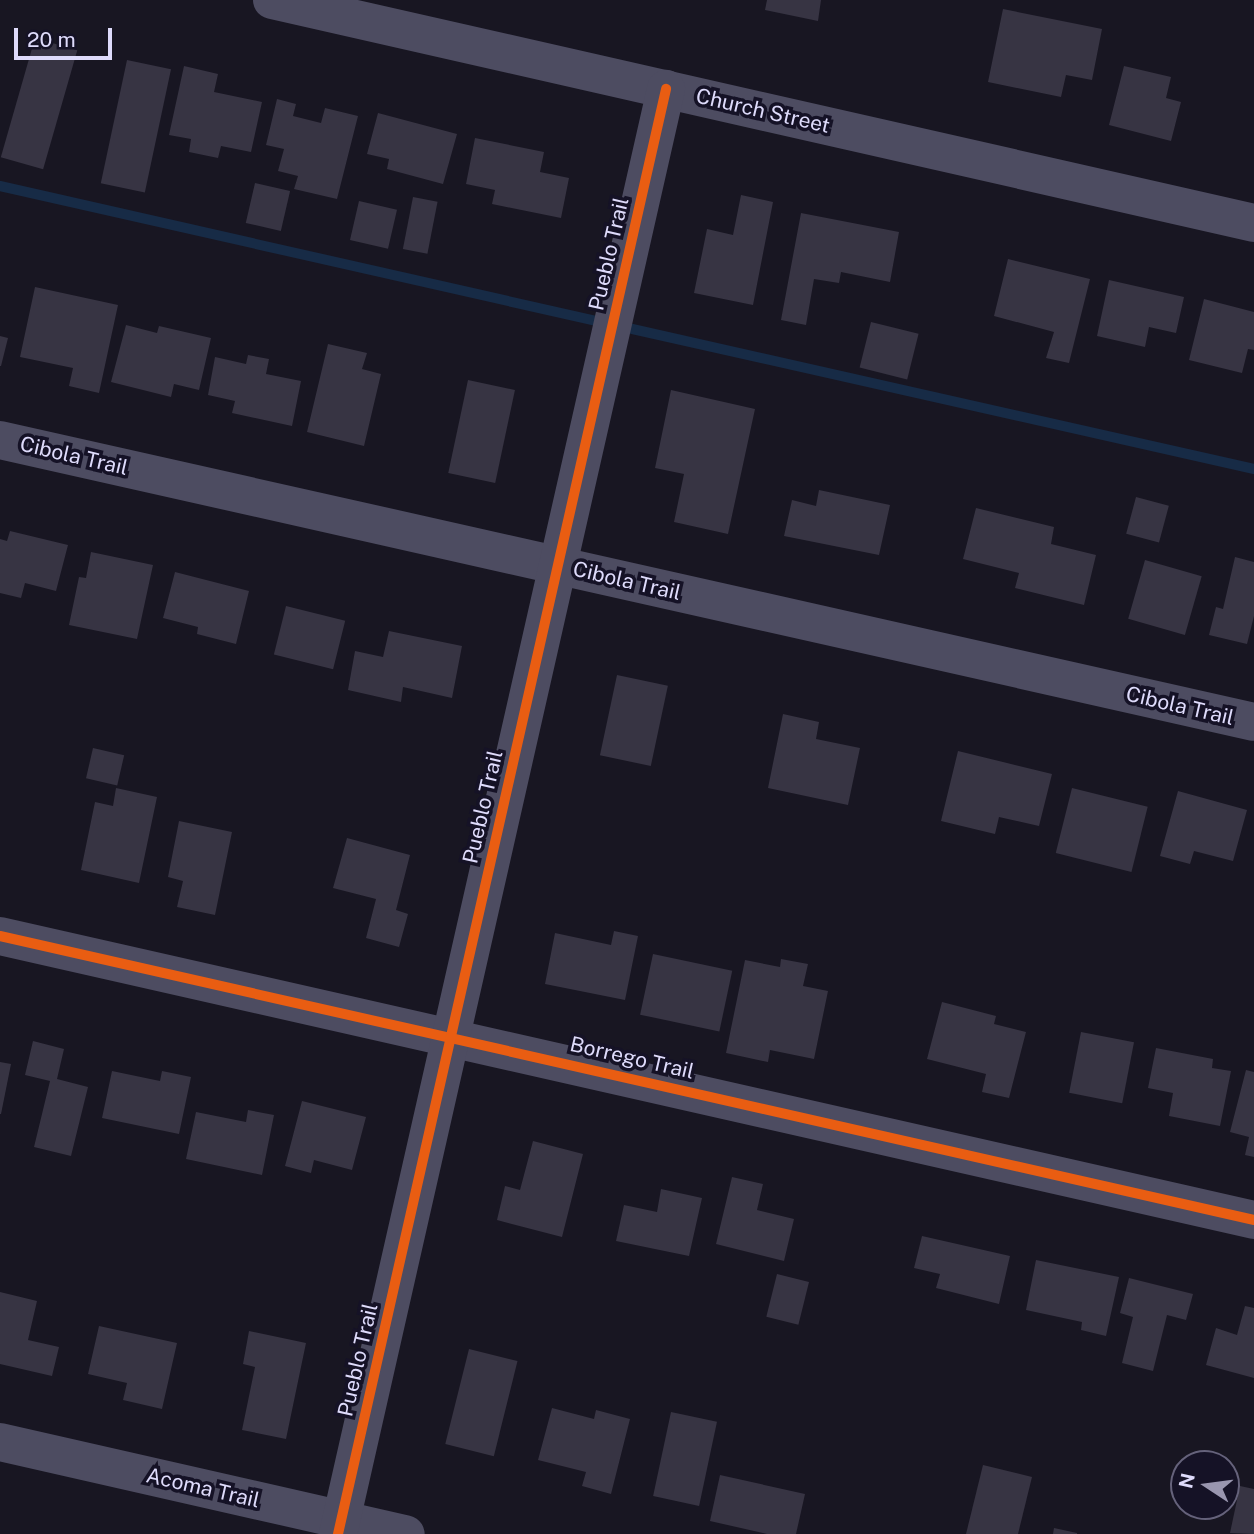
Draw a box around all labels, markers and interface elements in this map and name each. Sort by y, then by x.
scale bar [18,14,116,58]
text: 20 m [27,27,76,52]
street label: Church Street [694,83,832,139]
street label: Pueblo Trail [584,195,634,313]
street label: Cibola Trail [18,431,130,481]
street label: Cibola Trail [571,556,683,606]
street label: Cibola Trail [1124,681,1236,731]
street label: Pueblo Trail [458,748,508,866]
street label: Borrego Trail [567,1031,697,1085]
street label: Pueblo Trail [333,1301,383,1419]
north arrow [1170,1450,1240,1520]
street label: Acoma Trail [144,1463,262,1513]
text: N [1174,1471,1199,1490]

